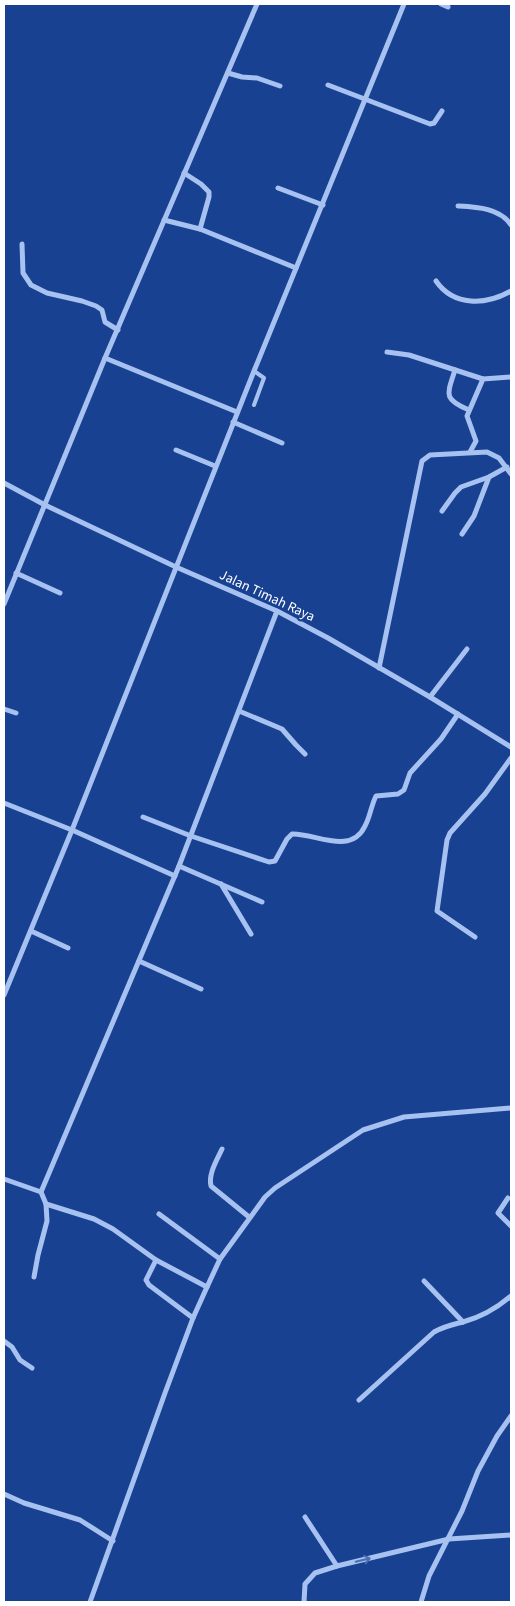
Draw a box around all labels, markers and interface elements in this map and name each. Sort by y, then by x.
street label: Jalan Timah Raya [216,565,318,627]
one-way arrow [355,1555,371,1564]

